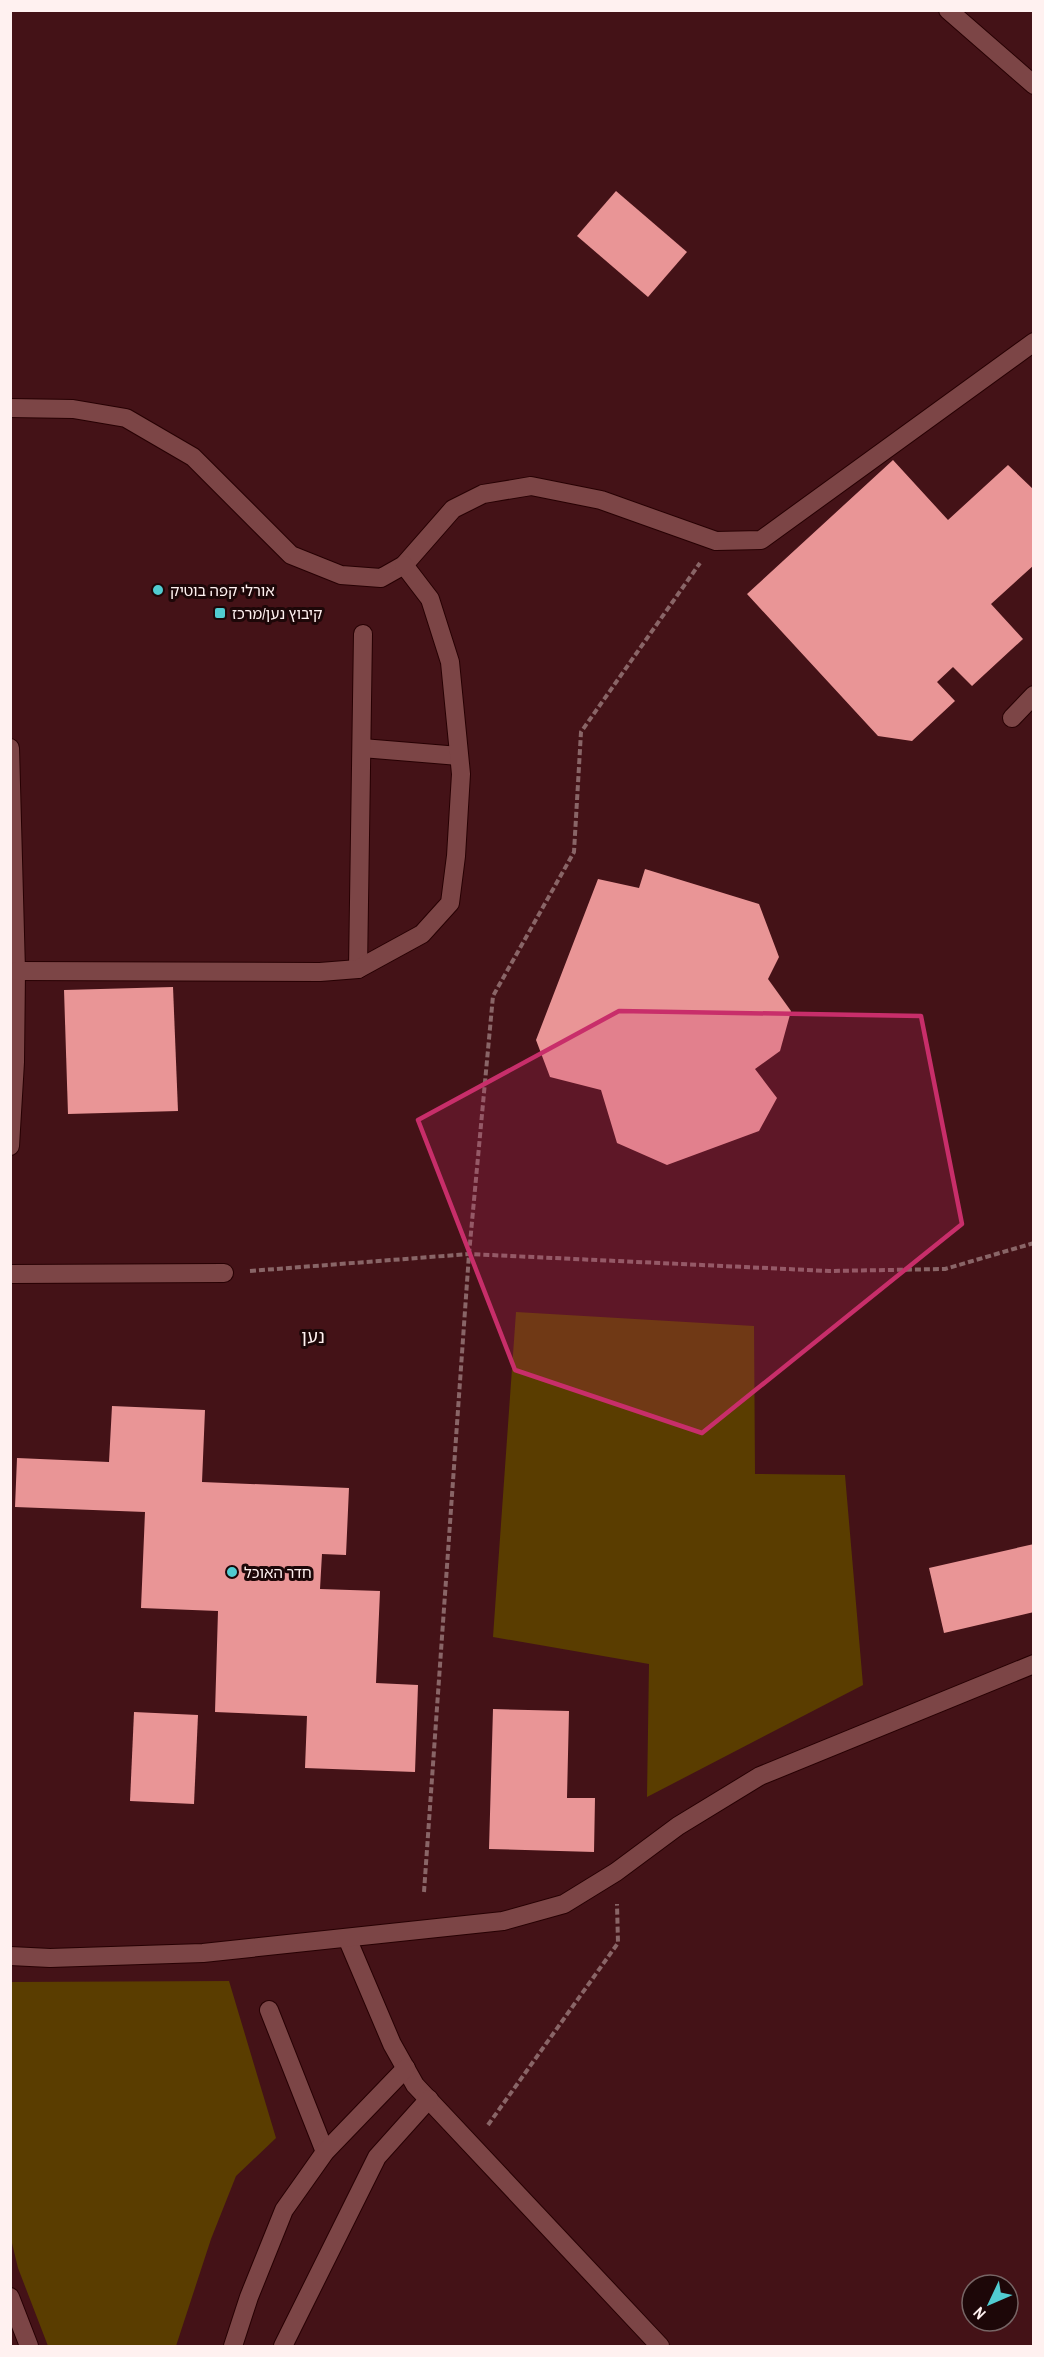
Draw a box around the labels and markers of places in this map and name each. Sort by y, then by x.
place label: אורלי קפה בוטיק [170,580,275,601]
marker: אורלי קפה בוטיק [151,583,165,597]
place label: קיבוץ נען/מרכז [232,603,322,624]
marker: קיבוץ נען/מרכז [213,606,227,620]
place label: חדר האוכל [244,1562,312,1583]
marker: חדר האוכל [225,1565,239,1579]

